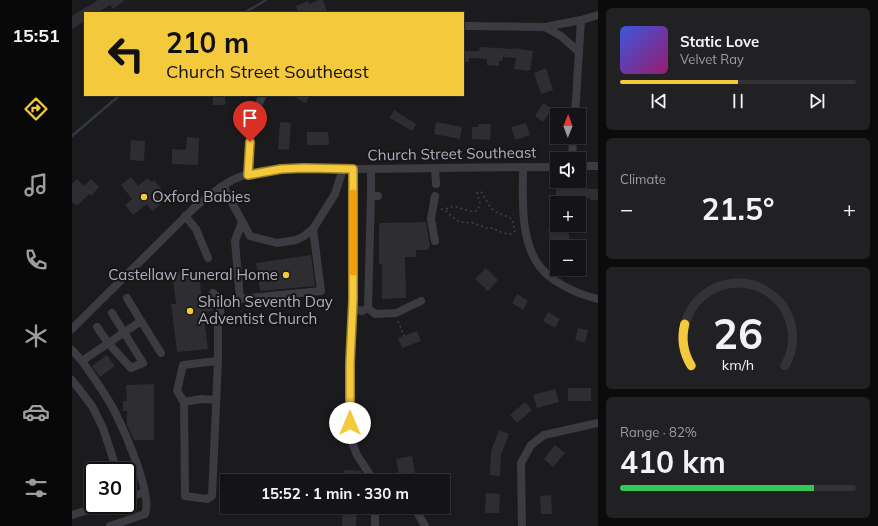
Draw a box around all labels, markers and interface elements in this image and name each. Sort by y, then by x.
text: 15:51 [12,24,60,47]
text: 210 m [166,25,249,60]
icon: left [100,28,152,80]
text: Static Love [680,32,759,51]
text: Velvet Ray [680,51,744,67]
text: Church Street Southeast [166,60,369,83]
icon: previous [648,90,670,112]
icon: pause [727,90,749,112]
icon: next [806,90,828,112]
icon: directions [22,95,50,123]
pin [233,101,267,142]
icon: arrive [239,107,261,129]
north arrow [550,108,586,144]
map controls [550,108,586,276]
street label: Church Street Southeast [367,143,537,164]
button: sound [550,152,586,188]
icon: music [22,171,50,199]
text: Climate [620,171,666,187]
place label: Oxford Babies [152,187,251,206]
text: 21.5° [702,190,774,228]
marker: Oxford Babies [139,192,149,202]
text: − [620,195,633,223]
text: + [843,195,856,223]
button: + [550,196,586,232]
button: − [550,240,586,276]
icon: phone [22,246,50,274]
place label: Castellaw Funeral Home [108,265,278,284]
marker: Castellaw Funeral Home [281,270,291,280]
place label: Shiloh Seventh Day Adventist Church [198,292,333,328]
marker: Shiloh Seventh Day Adventist Church [185,306,195,316]
text: 26 [713,307,763,359]
icon: climate [22,322,50,350]
text: km/h [722,355,754,373]
icon: car [22,398,50,426]
position arrow [329,402,371,444]
text: Range · 82% [620,424,697,440]
text: 410 km [620,443,726,481]
speed limit sign: 30 [84,462,136,514]
icon: filters [22,474,50,502]
text: 15:52 · 1 min · 330 m [261,484,409,503]

